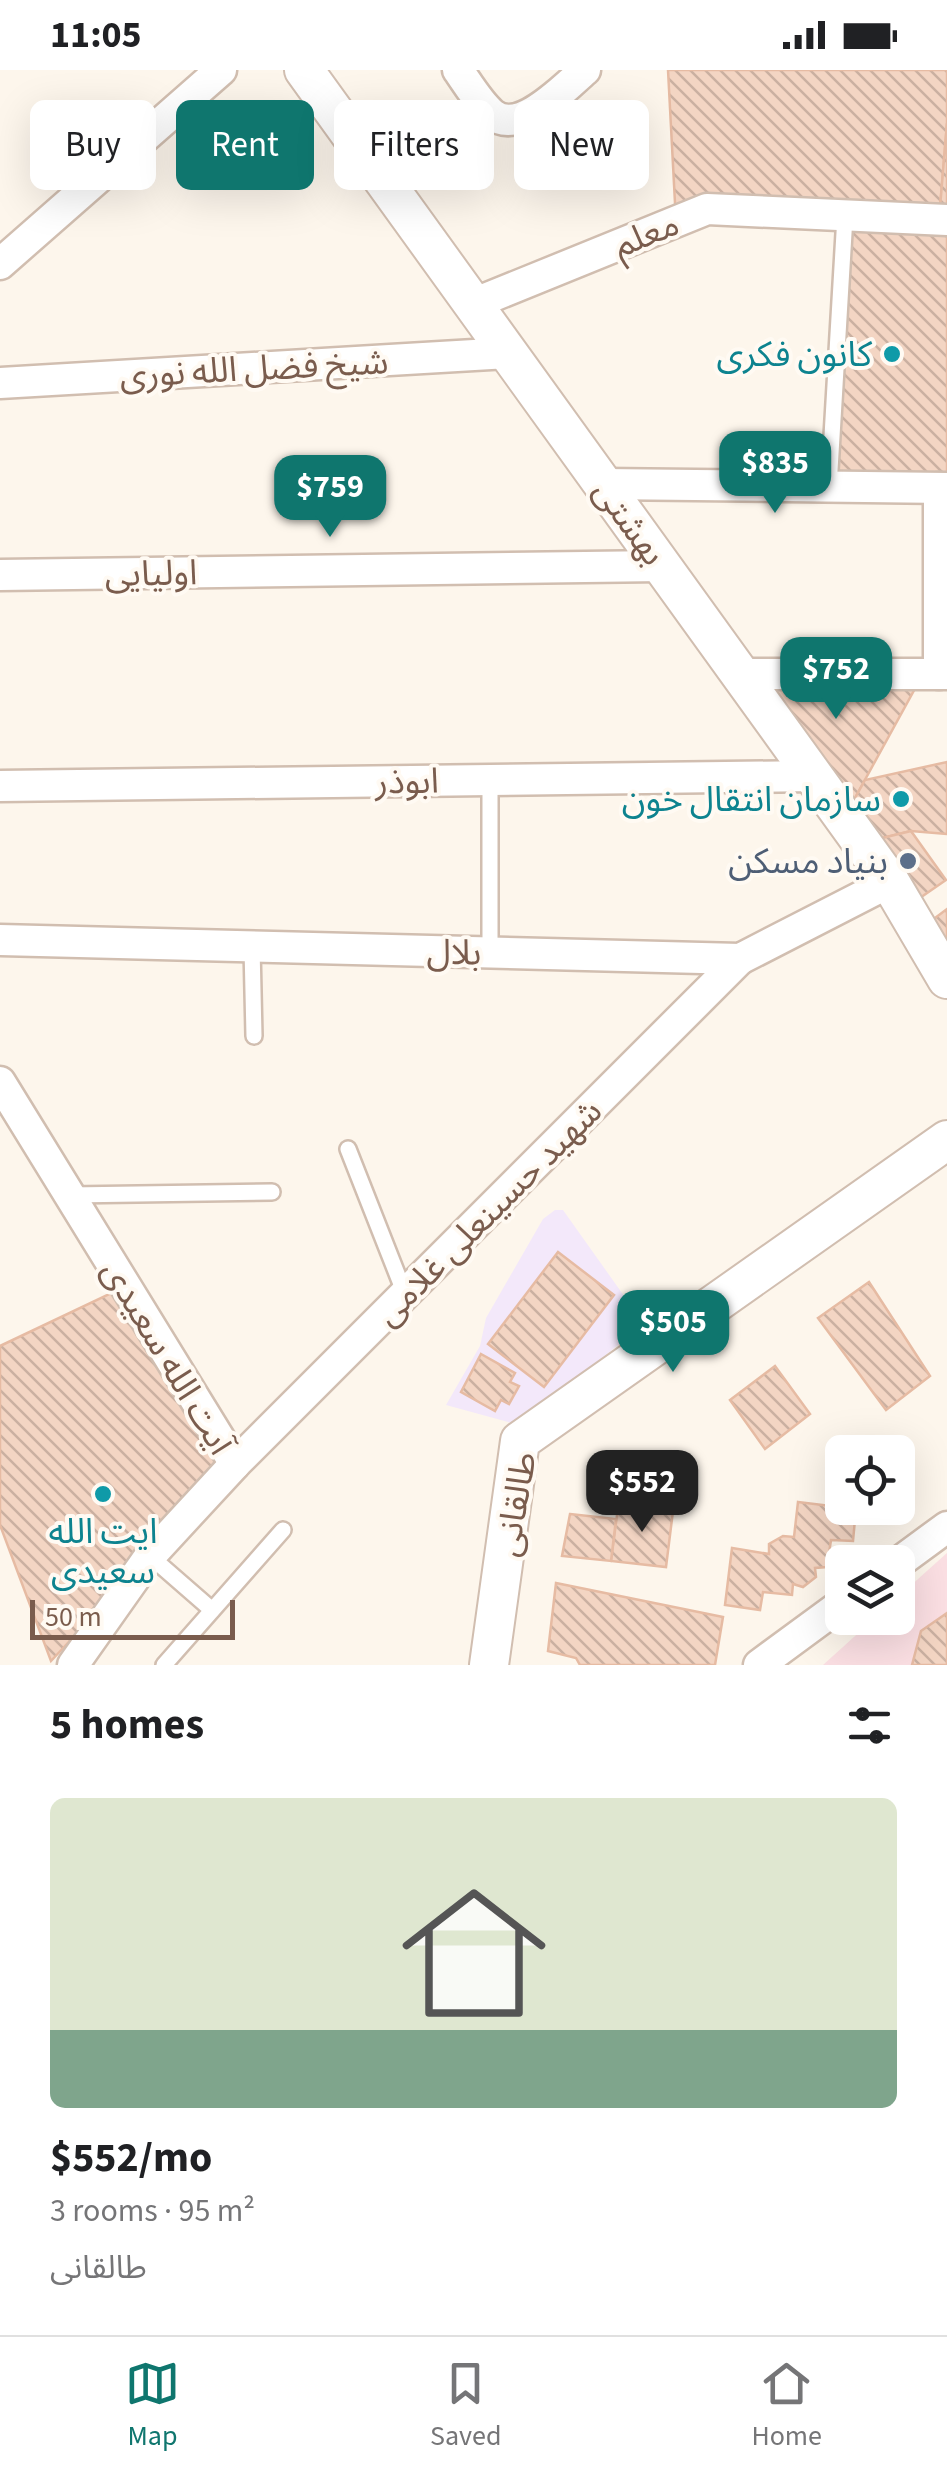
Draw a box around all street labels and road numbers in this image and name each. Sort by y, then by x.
street label: معلم [606,199,687,272]
street label: شیخ فضل الله نوری [118,337,390,401]
street label: بهشتی [581,469,678,576]
street label: اولیایی [104,548,198,600]
street label: ابوذر [374,756,439,808]
street label: بلال [426,928,482,978]
street label: شهید حسینعلی غلامی [364,1088,614,1338]
street label: آیت الله سعیدی [89,1250,246,1466]
street label: طالقانی [482,1448,550,1561]

